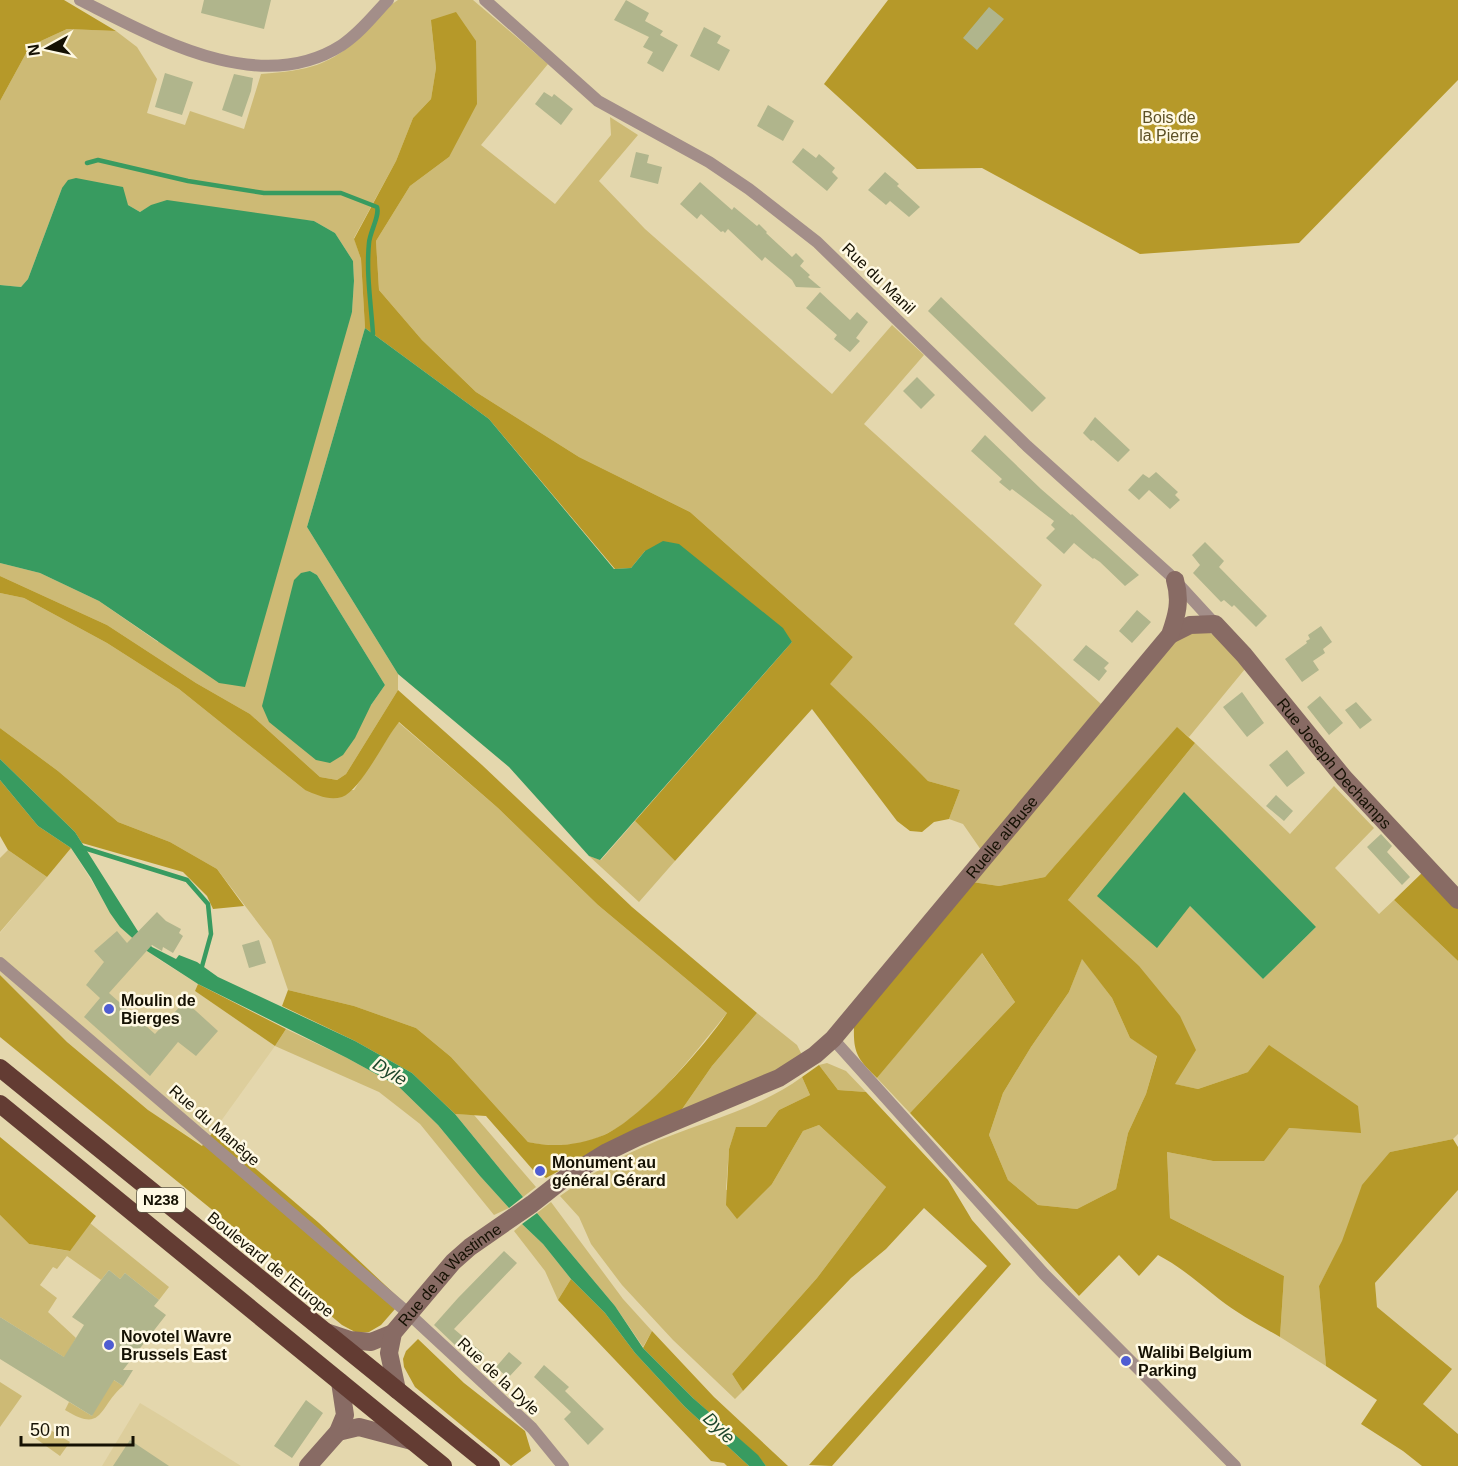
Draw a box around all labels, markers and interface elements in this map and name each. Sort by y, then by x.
north arrow [18,18,78,78]
text: N [24,43,43,57]
park label: Bois de la Pierre [1139,109,1199,144]
street label: Rue du Manil [839,239,918,317]
street label: Rue Joseph Dechamps [1274,695,1395,832]
street label: Ruelle al'Buse [963,793,1041,882]
place label: Moulin de Bierges [121,992,196,1027]
marker: Moulin de Bierges [102,1002,116,1016]
water label: Dyle [369,1054,411,1090]
street label: Rue du Manège [166,1082,263,1169]
place label: Monument au général Gérard [552,1154,666,1189]
marker: Monument au général Gérard [533,1164,547,1178]
road number: N238 [137,1188,185,1212]
street label: Boulevard de l'Europe [204,1208,337,1320]
street label: Rue de la Wastinne [395,1220,505,1330]
place label: Novotel Wavre Brussels East [121,1328,232,1363]
street label: Rue de la Dyle [454,1334,543,1418]
marker: Novotel Wavre Brussels East [102,1338,116,1352]
place label: Walibi Belgium Parking [1138,1344,1252,1379]
marker: Walibi Belgium Parking [1119,1354,1133,1368]
water label: Dyle [699,1408,739,1448]
scale bar [21,1409,134,1447]
text: 50 m [30,1420,70,1440]

